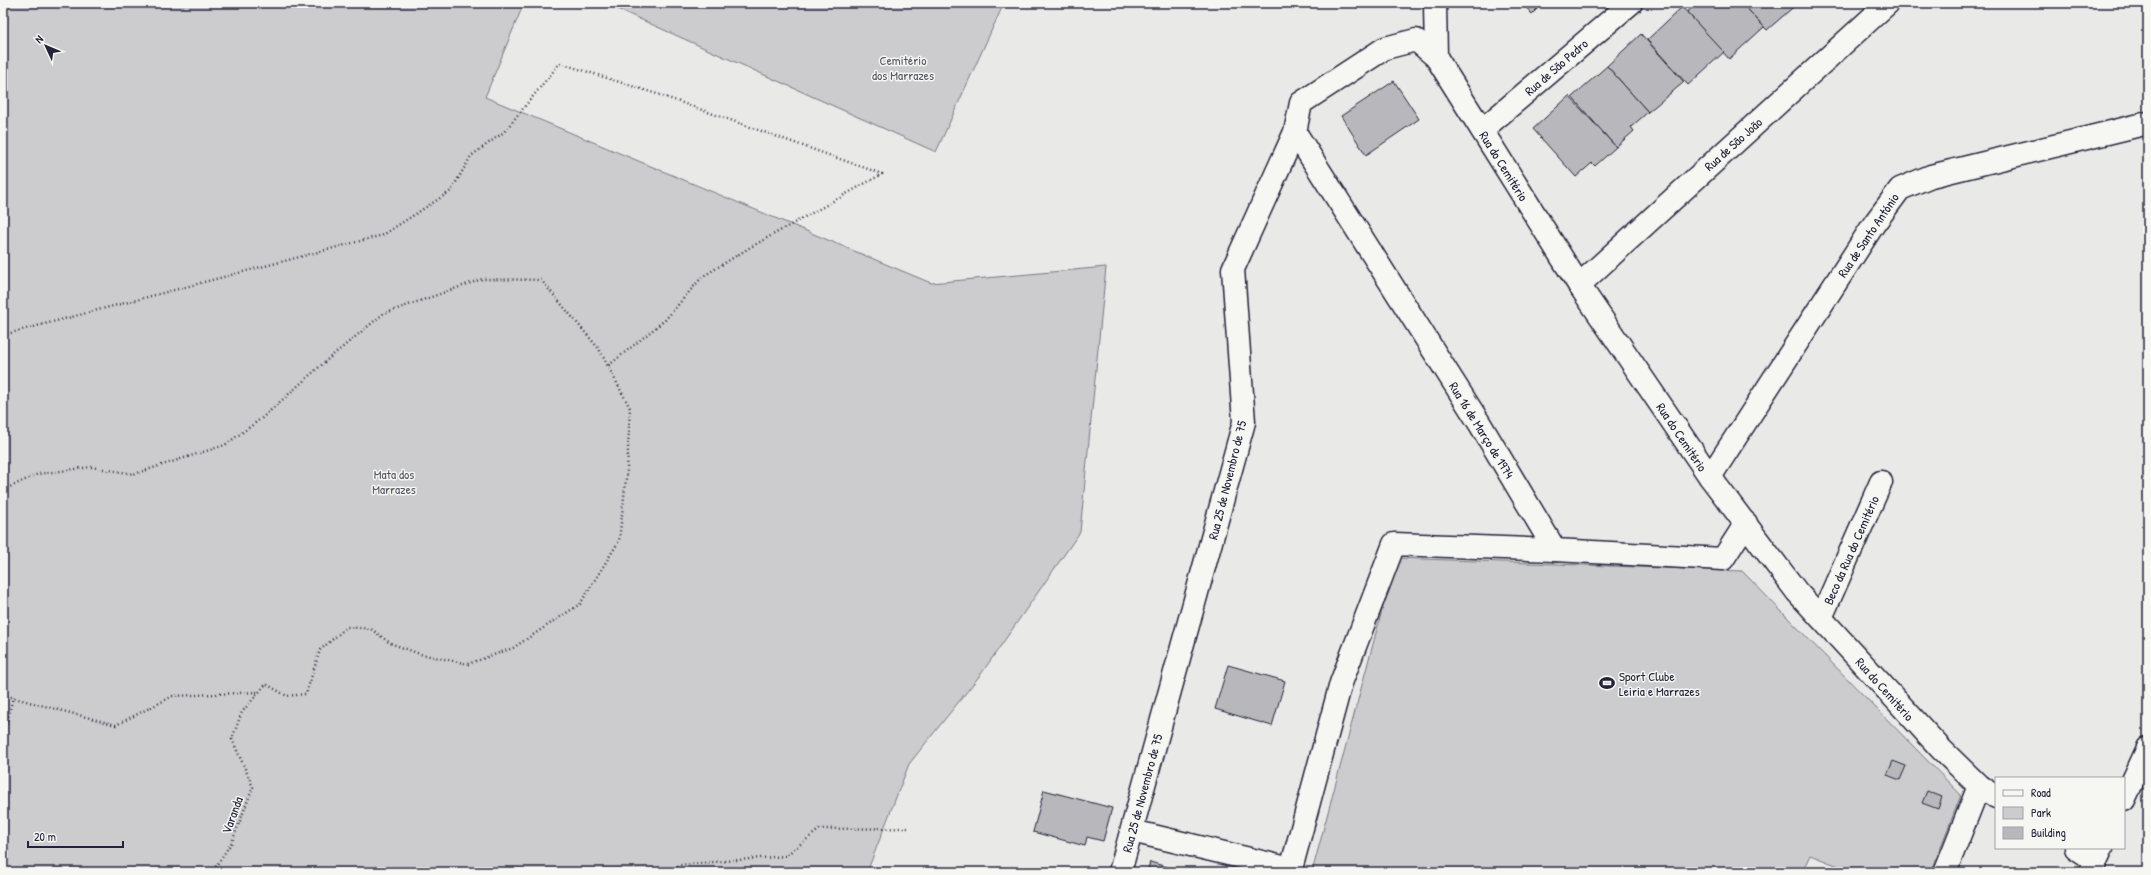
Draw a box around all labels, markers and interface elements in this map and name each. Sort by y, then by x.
north arrow [26,26,66,66]
text: N [32,32,46,46]
street label: Rua de São Pedro [1520,34,1592,100]
park label: Cemitério dos Marrazes [872,51,934,84]
street label: Rua de São João [1700,113,1766,175]
street label: Rua do Cemitério [1475,128,1533,204]
street label: Rua de Santo António [1833,189,1903,281]
street label: Rua 16 de Março de 1974 [1445,378,1519,482]
street label: Rua do Cemitério [1652,399,1712,475]
street label: Rua 25 de Novembro de 75 [1203,418,1251,541]
park label: Mata dos Marrazes [372,465,416,498]
street label: Beco da Rua do Cemitério [1819,493,1883,607]
street label: Rua do Cemitério [1852,653,1918,725]
place label: Sport Clube Leiria e Marrazes [1619,667,1700,700]
sports icon: Sport Clube Leiria e Marrazes [1598,674,1616,692]
street label: Rua 25 de Novembro de 75 [1118,731,1167,854]
legend [1995,777,2125,849]
text: Road [2031,784,2051,801]
street label: Varanda [217,794,247,836]
text: Park [2031,804,2051,821]
scale bar [28,823,123,849]
text: Building [2031,824,2066,841]
text: 20 m [34,828,56,845]

